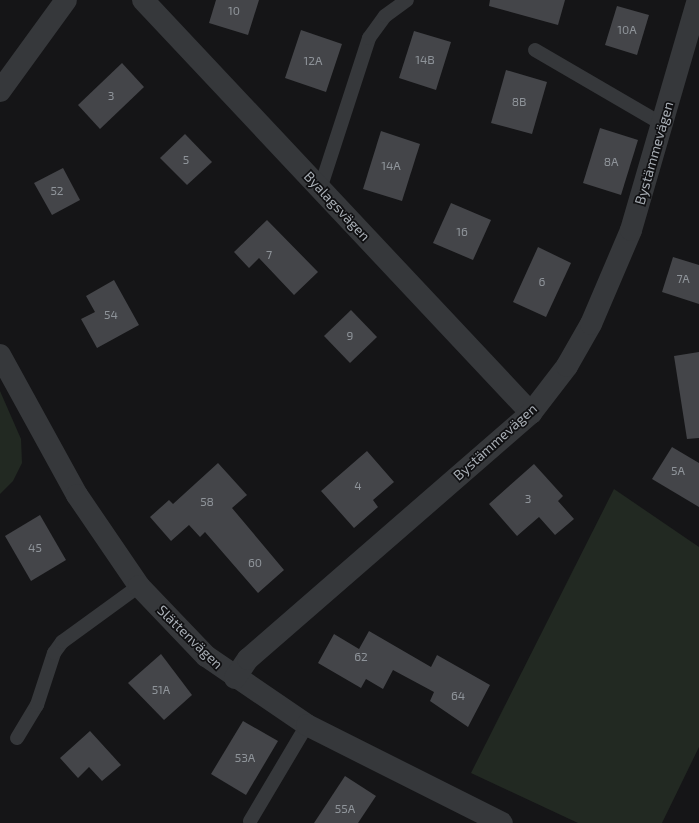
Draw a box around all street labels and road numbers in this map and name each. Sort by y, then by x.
street label: Bystämmevägen [631,99,677,207]
street label: Byalagsvägen [301,168,373,244]
street label: Bystämmevägen [450,400,540,484]
street label: Slättenvägen [154,602,226,672]

